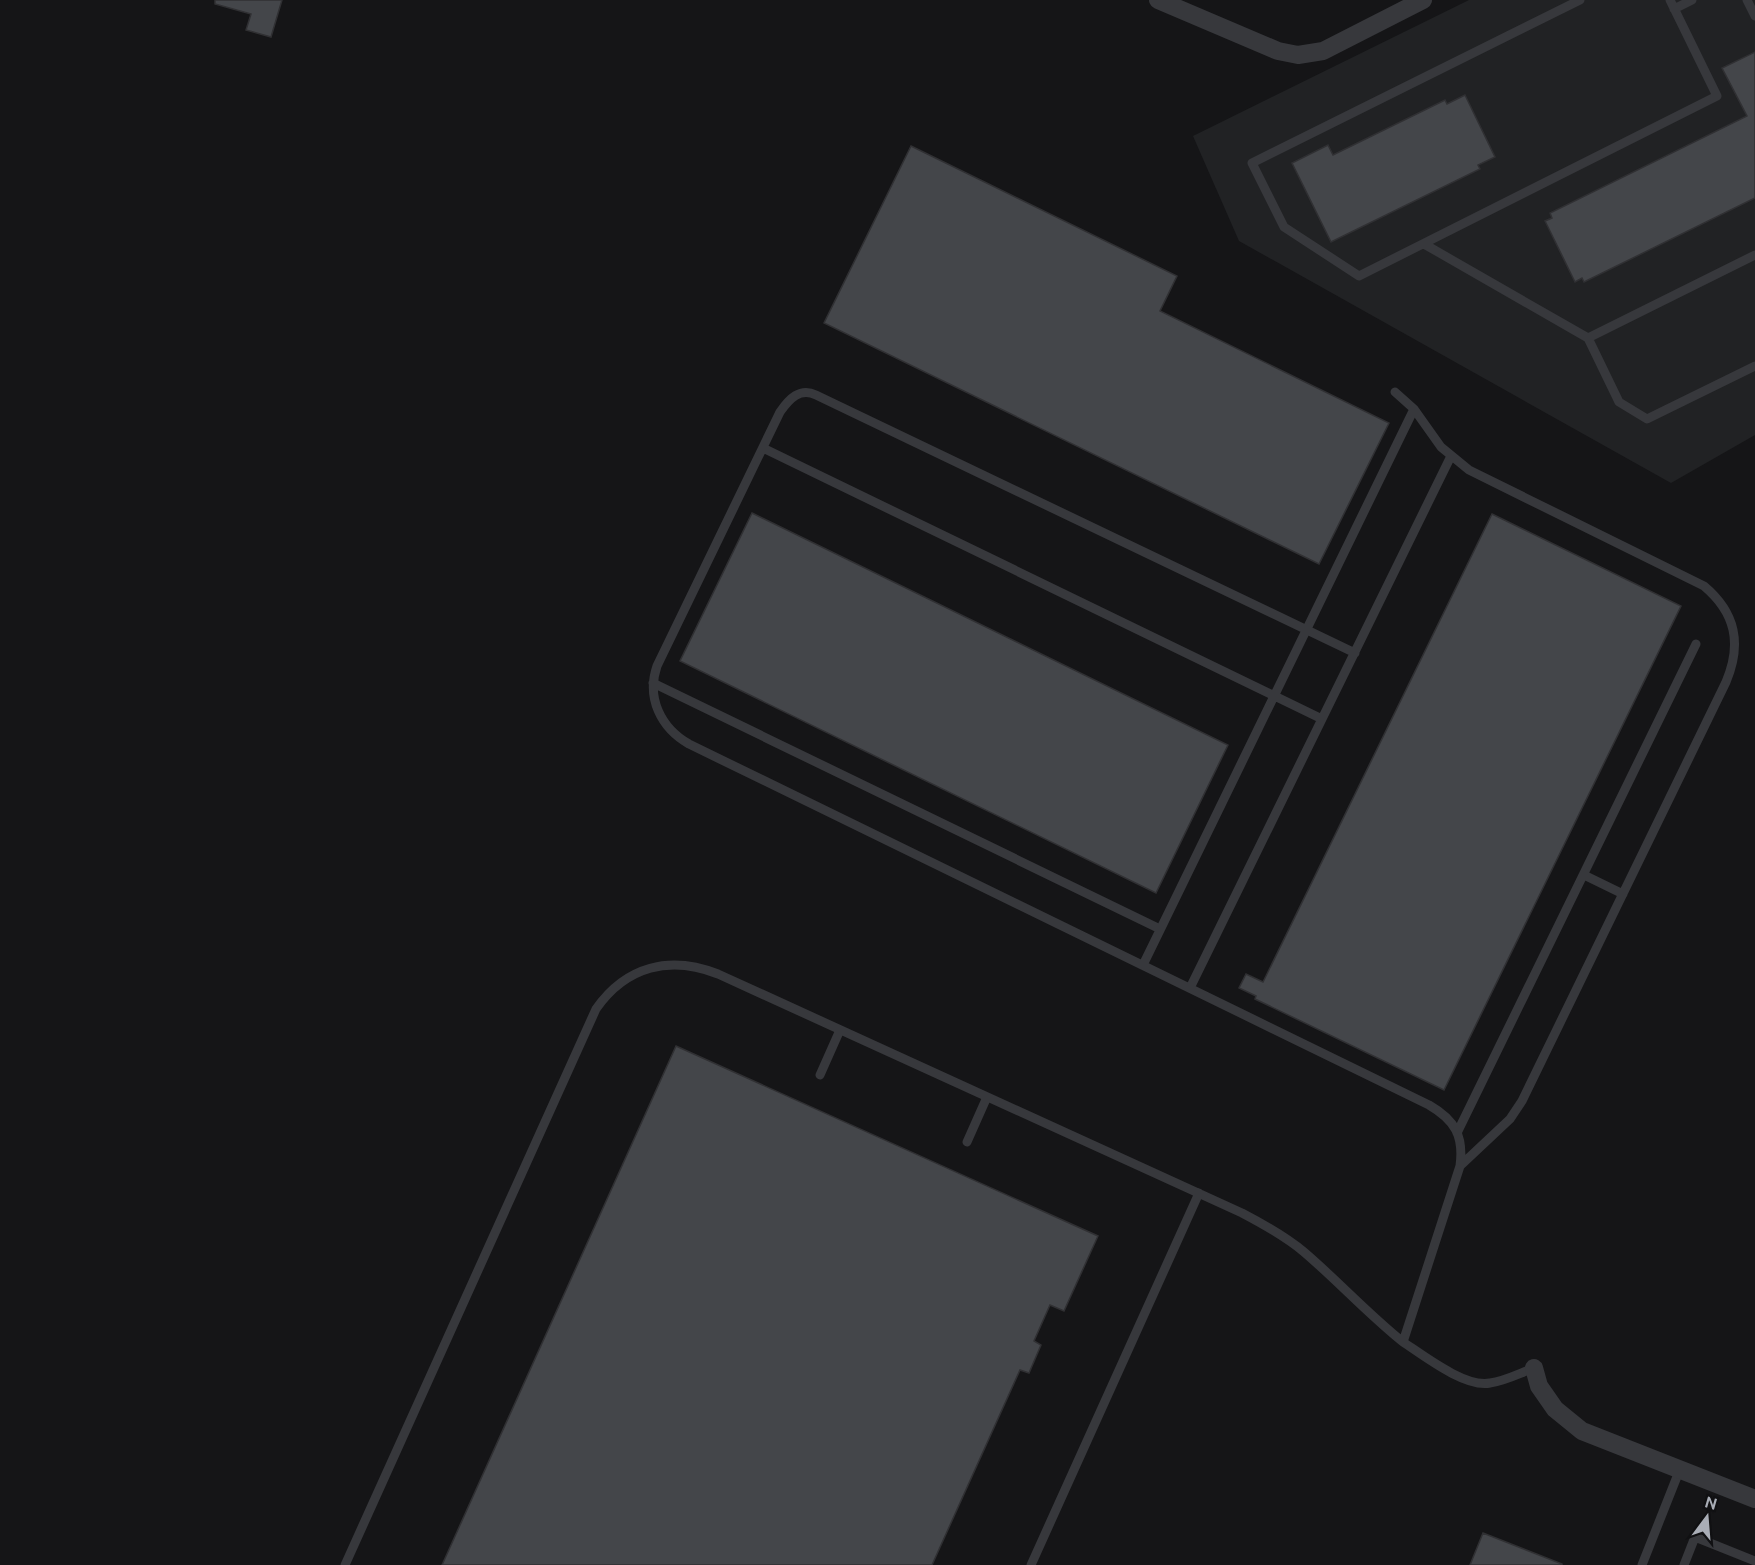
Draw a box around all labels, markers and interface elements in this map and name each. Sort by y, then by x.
north arrow [1677,1487,1737,1547]
text: N [1703,1492,1719,1513]

